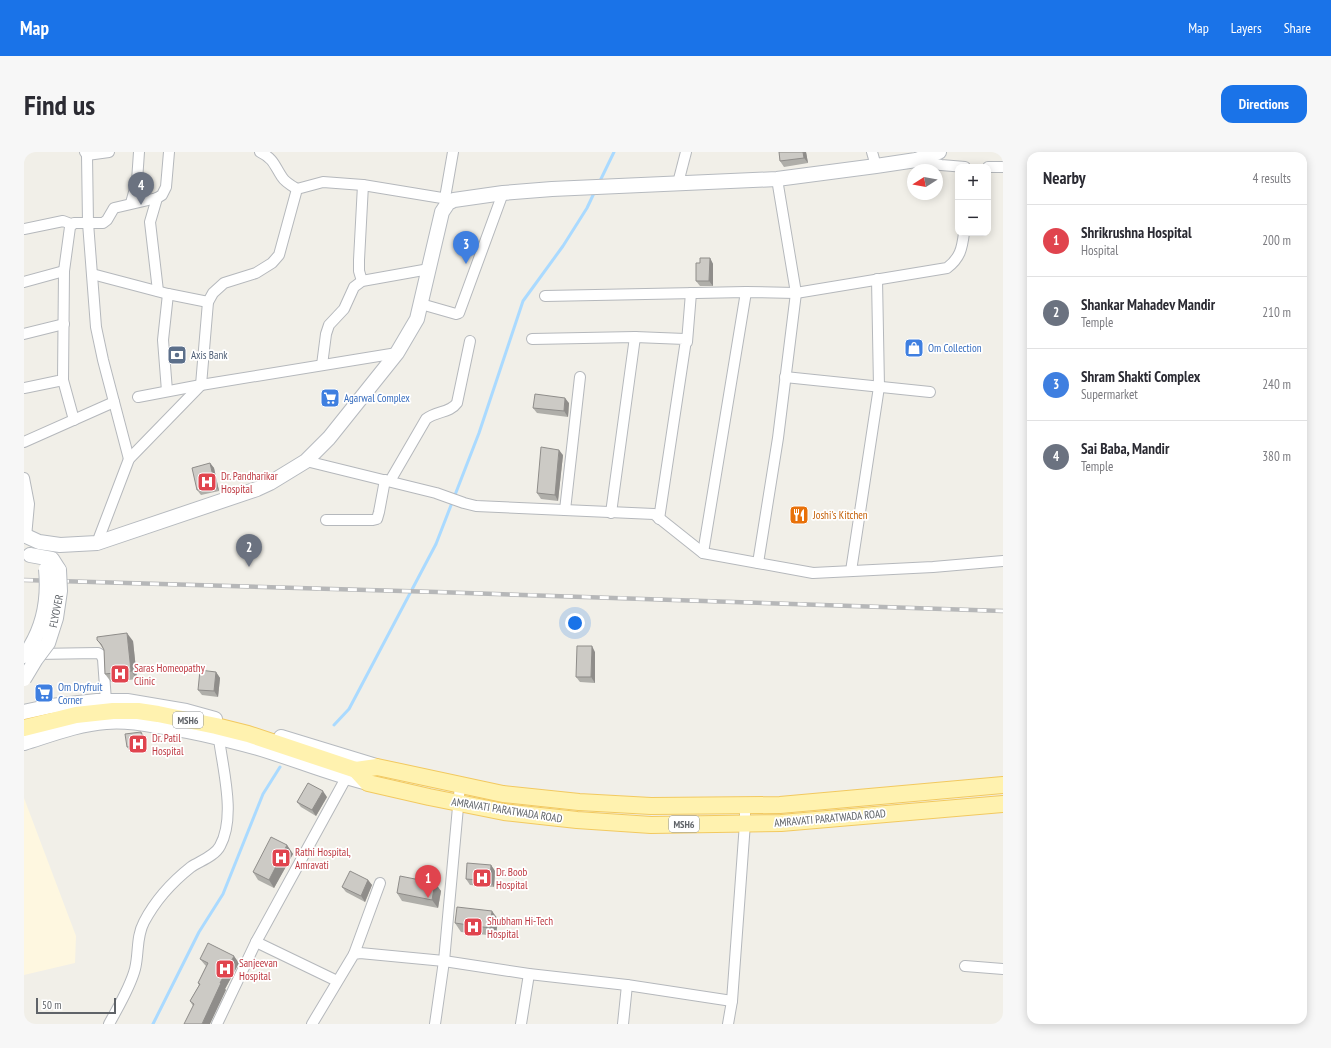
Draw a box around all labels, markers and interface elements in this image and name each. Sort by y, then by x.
text: Map [20,16,49,40]
text: Map [1188,19,1209,37]
text: Layers [1231,19,1262,37]
text: Share [1284,19,1311,37]
button: Directions [1221,85,1307,123]
text: Find us [24,86,95,123]
north arrow [907,164,943,200]
map controls [955,164,991,236]
button: + [955,164,991,200]
text: Nearby [1043,167,1086,189]
text: 4 results [1252,170,1291,187]
pin: 4 [128,172,154,205]
button: − [955,200,991,236]
text: Shrikrushna Hospital [1081,223,1192,242]
pin: 3 [453,231,479,264]
text: 1 [1053,232,1059,249]
text: 200 m [1262,232,1291,249]
text: Hospital [1081,242,1118,259]
text: Shankar Mahadev Mandir [1081,295,1215,314]
text: 2 [1053,304,1059,321]
text: 210 m [1262,304,1291,321]
text: Temple [1081,314,1113,331]
shop icon: Om Collection [903,337,925,359]
place label: Om Collection [928,341,982,355]
bank icon: Axis Bank [166,344,188,366]
place label: Axis Bank [191,348,228,362]
text: Shram Shakti Complex [1081,367,1200,386]
text: 3 [1053,376,1059,393]
text: 240 m [1262,376,1291,393]
text: Supermarket [1081,386,1138,403]
supermarket icon: Agarwal Complex [319,387,341,409]
place label: Agarwal Complex [344,391,410,405]
text: Sai Baba, Mandir [1081,439,1169,458]
text: 4 [1053,448,1059,465]
text: 380 m [1262,448,1291,465]
text: Temple [1081,458,1113,475]
place label: Dr. Pandharikar Hospital [221,469,278,496]
hospital icon: Dr. Pandharikar Hospital [196,471,218,493]
restaurant icon: Joshi's Kitchen [788,504,810,526]
place label: Joshi's Kitchen [812,508,868,522]
pin: 2 [236,534,262,567]
street label: FLYOVER [46,593,66,629]
your location [565,613,585,633]
place label: Saras Homeopathy Clinic [134,661,206,688]
hospital icon: Saras Homeopathy Clinic [109,663,131,685]
place label: Om Dryfruit Corner [58,680,102,707]
supermarket icon: Om Dryfruit Corner [33,682,55,704]
road number: MSH6 [173,712,203,728]
place label: Dr. Patil Hospital [152,731,184,758]
hospital icon: Dr. Patil Hospital [127,733,149,755]
street label: AMRAVATI PARATWADA ROAD [451,794,564,826]
street label: AMRAVATI PARATWADA ROAD [774,806,887,830]
road number: MSH6 [669,816,699,832]
place label: Rathi Hospital, Amravati [295,845,351,872]
hospital icon: Rathi Hospital, Amravati [270,847,292,869]
pin: 1 [415,865,441,898]
place label: Dr. Boob Hospital [496,865,528,892]
hospital icon: Dr. Boob Hospital [471,867,493,889]
place label: Shubham Hi-Tech Hospital [487,914,553,941]
hospital icon: Shubham Hi-Tech Hospital [462,916,484,938]
place label: Sanjeevan Hospital [239,956,278,983]
hospital icon: Sanjeevan Hospital [214,958,236,980]
scale bar [36,996,116,1015]
text: 50 m [42,998,61,1012]

